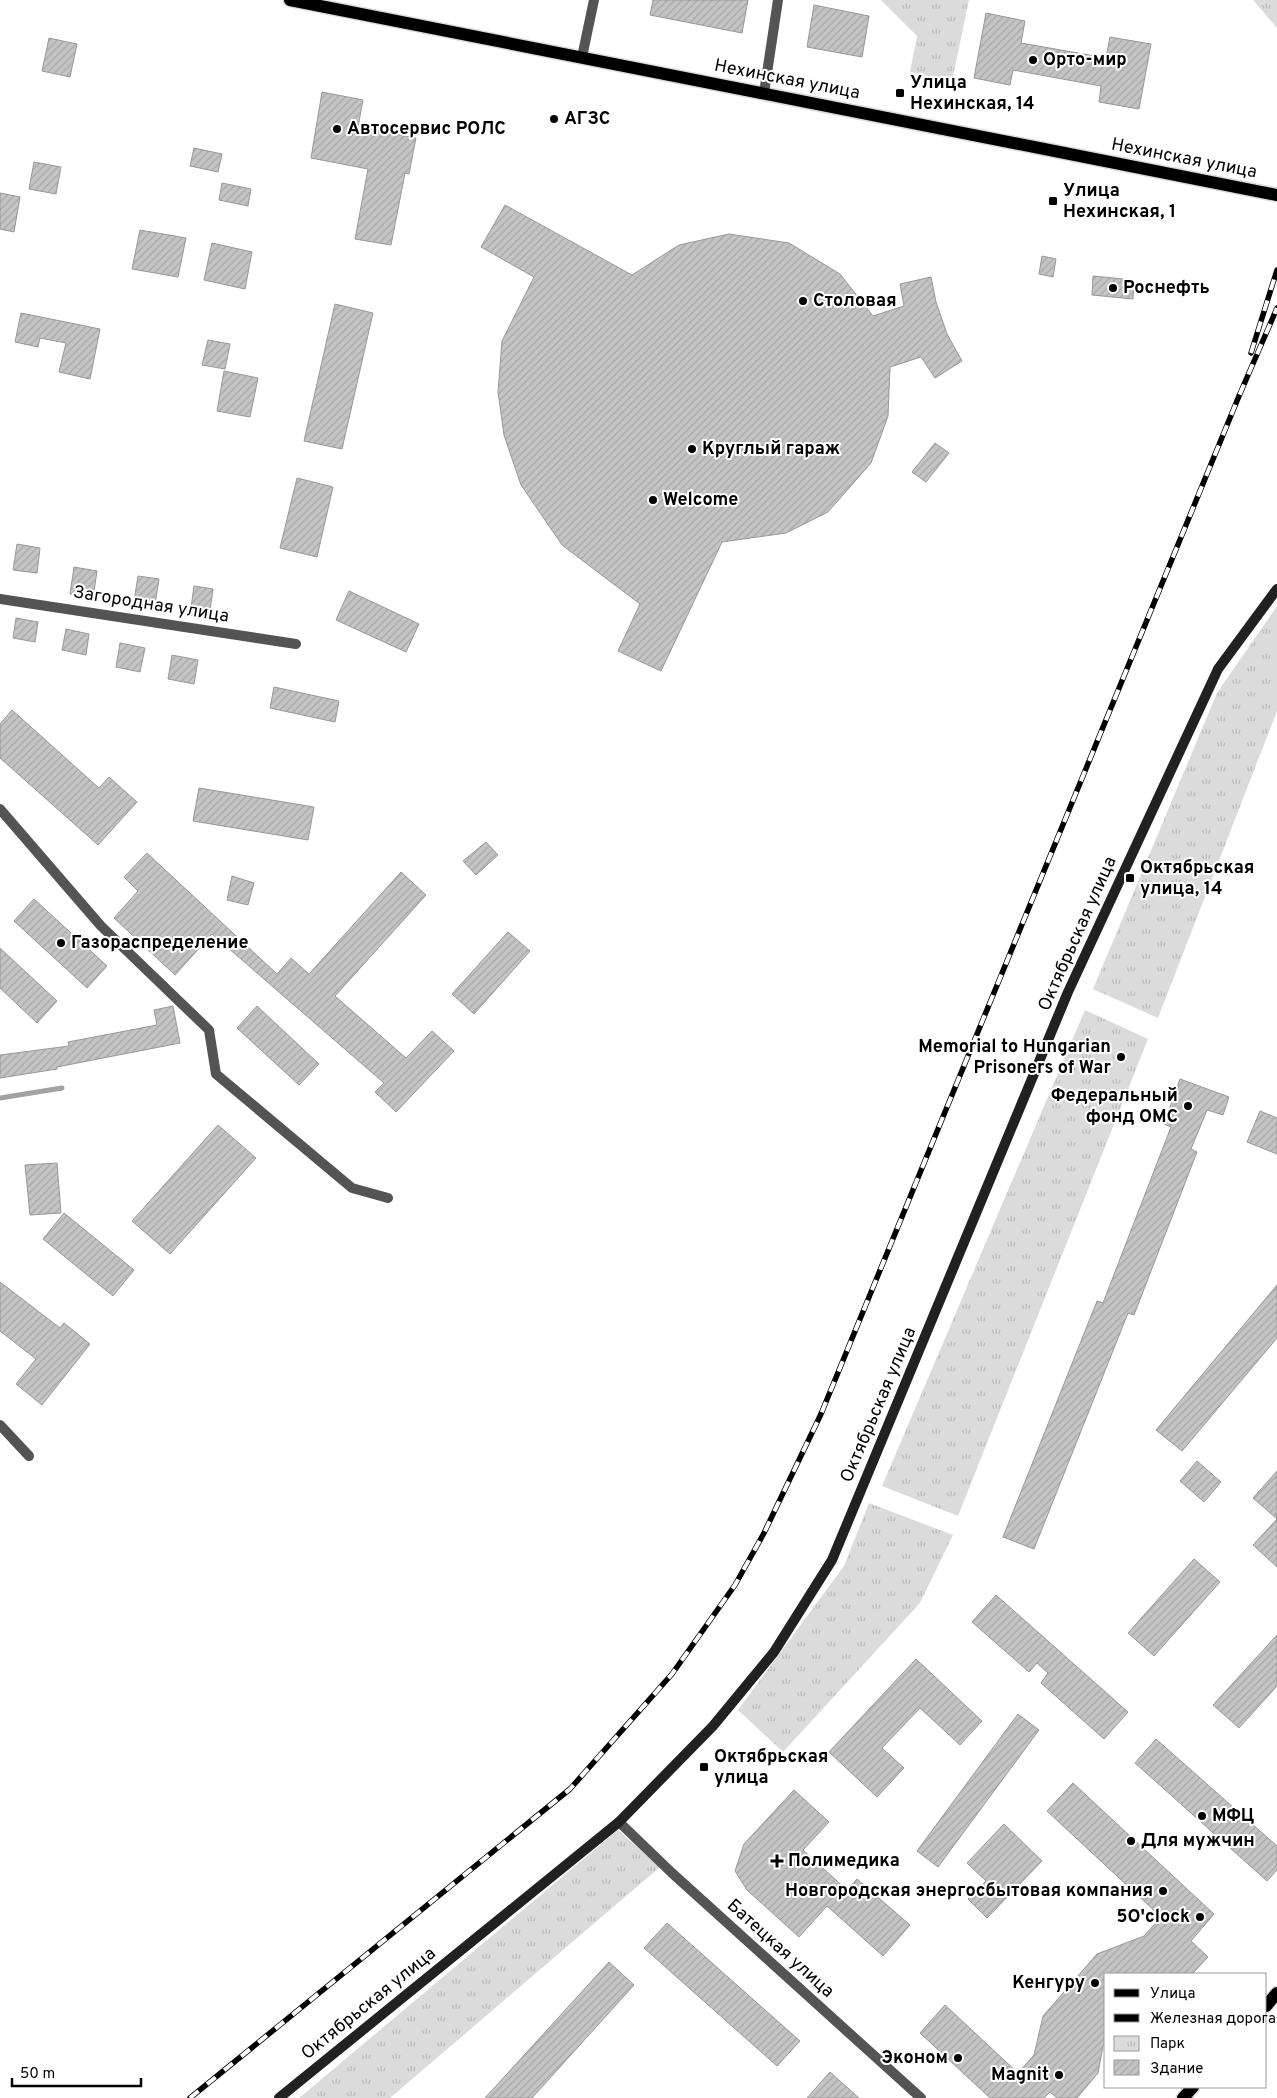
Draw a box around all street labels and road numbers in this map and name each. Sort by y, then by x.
street label: Нехинская улица [712,55,862,105]
street label: Нехинская улица [1109,134,1259,184]
street label: Загородная улица [71,581,231,629]
street label: Октябрьская улица [1034,853,1122,1015]
street label: Октябрьская улица [836,1324,922,1486]
street label: Батецкая улица [721,1895,839,2003]
street label: Октябрьская улица [297,1943,441,2065]

